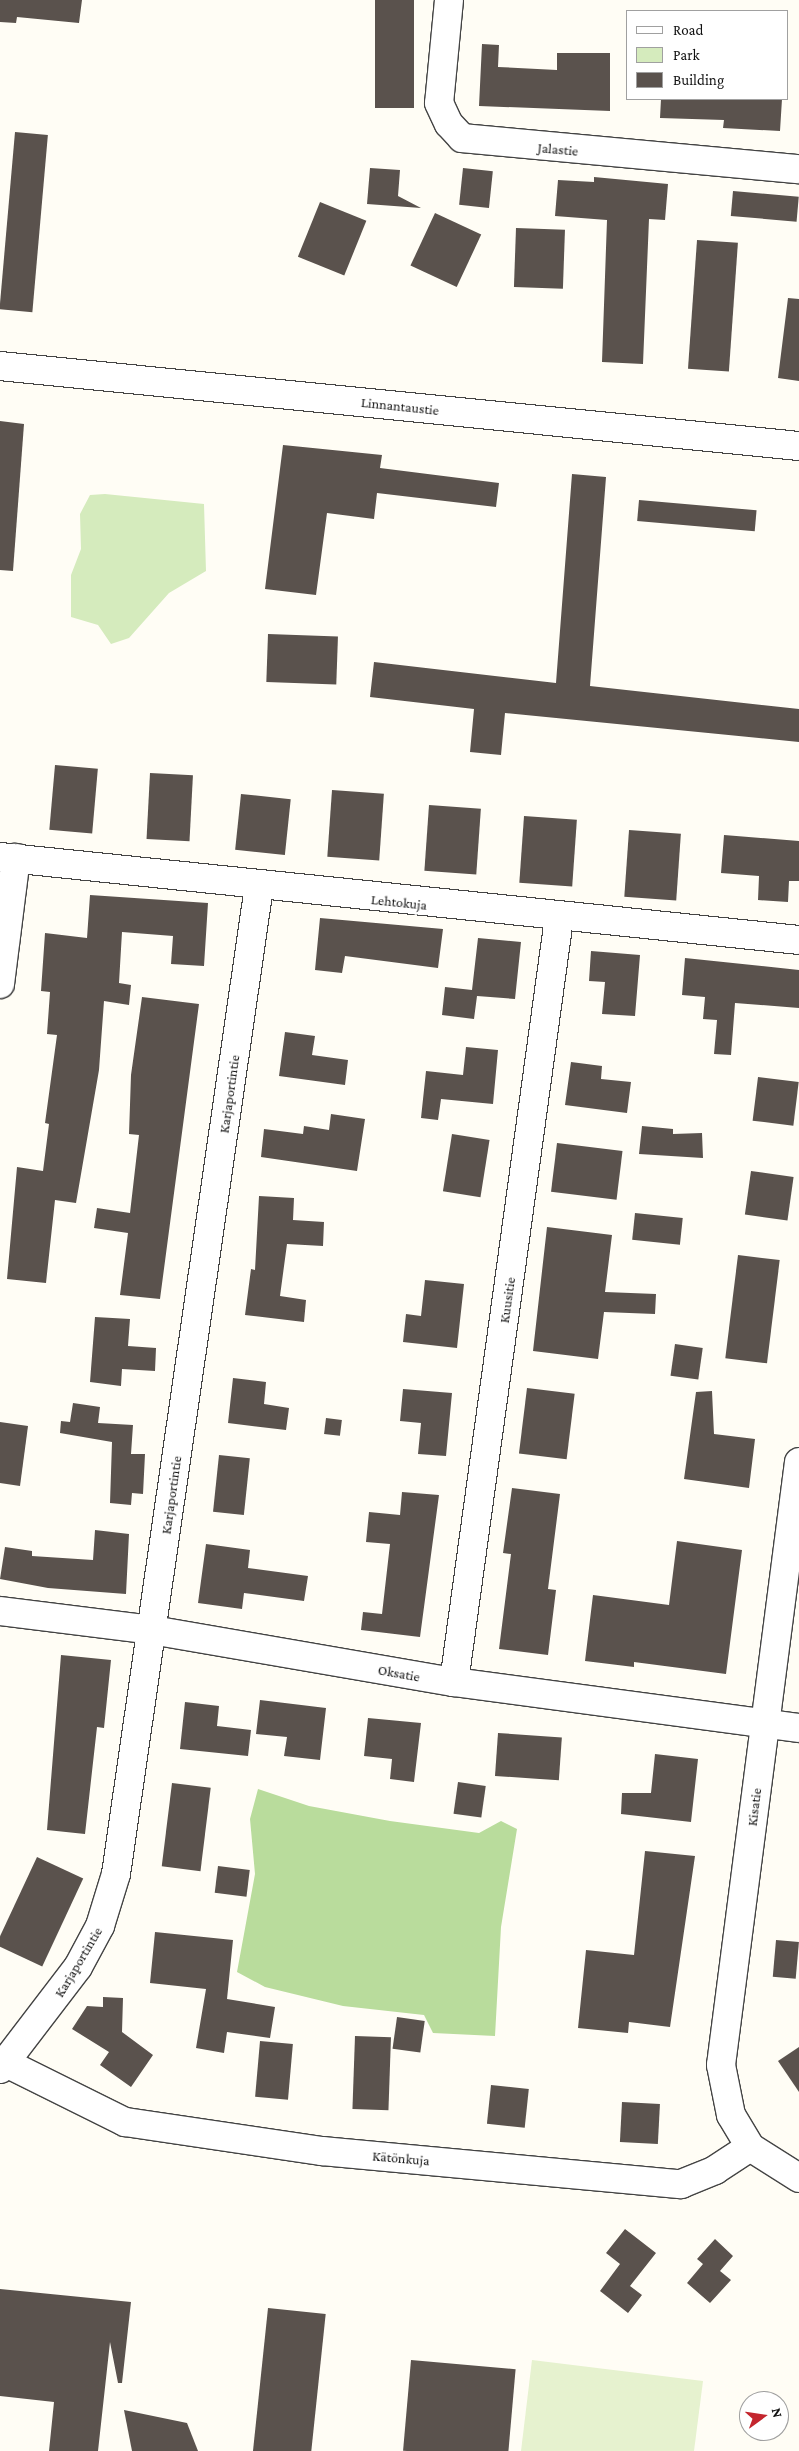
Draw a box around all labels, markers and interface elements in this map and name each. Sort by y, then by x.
legend [626,10,789,100]
text: Road [673,22,703,38]
text: Park [673,47,700,63]
text: Building [673,72,724,88]
street label: Jalastie [537,139,579,159]
street label: Linnantaustie [360,394,440,418]
street label: Lehtokuja [370,891,428,913]
street label: Karjaportintie [215,1054,243,1134]
street label: Kuusitie [495,1276,519,1324]
street label: Karjaportintie [157,1455,185,1535]
street label: Oksatie [377,1661,421,1685]
street label: Kisatie [743,1787,765,1827]
street label: Karjaportintie [50,1924,106,2000]
street label: Kätönkuja [372,2147,430,2169]
north arrow [739,2391,789,2441]
text: N [769,2406,786,2419]

